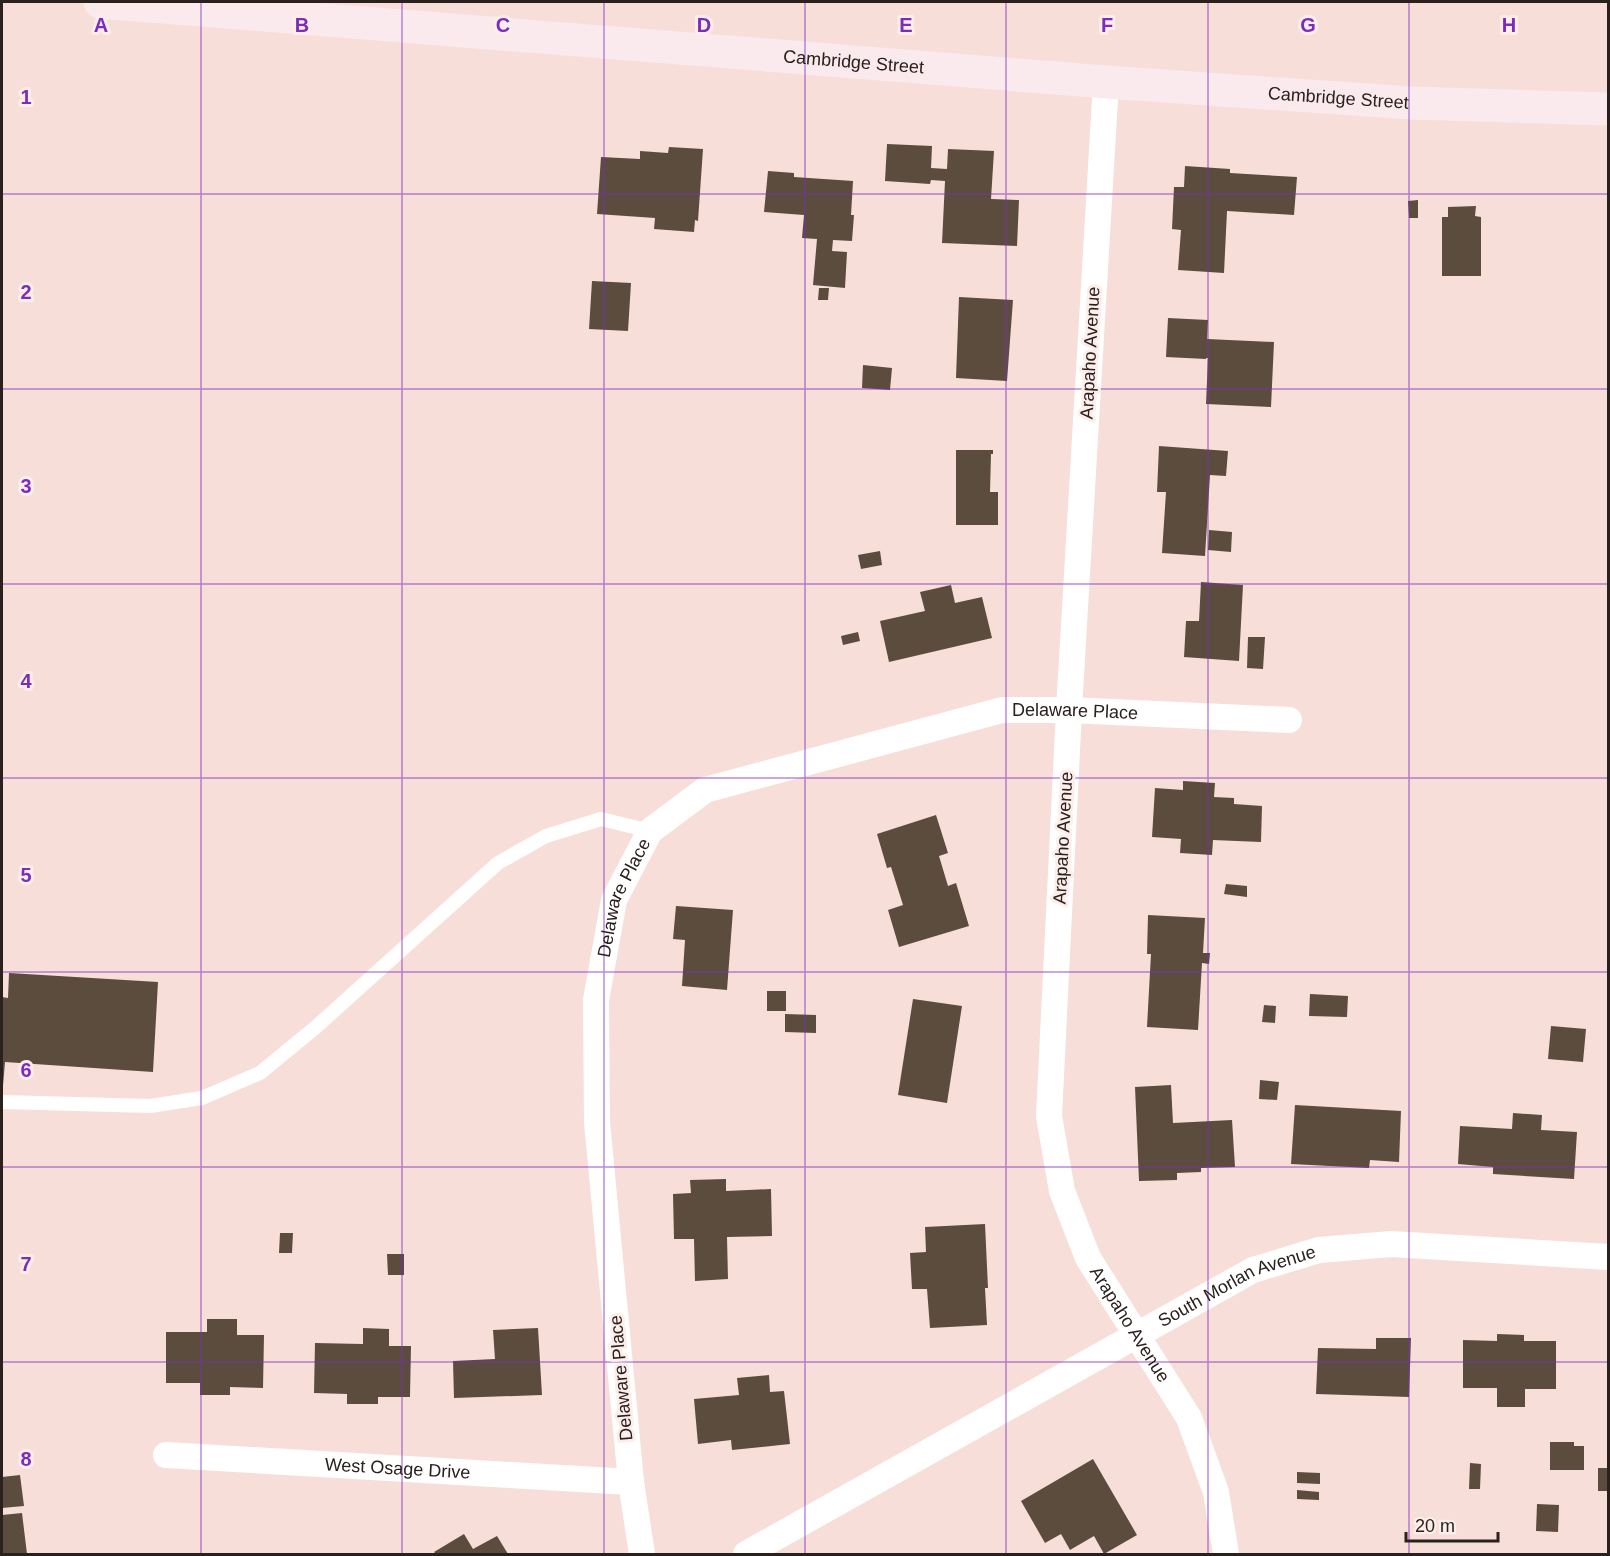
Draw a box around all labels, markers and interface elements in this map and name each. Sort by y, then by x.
text: A [94,14,108,36]
text: B [295,14,309,36]
text: C [496,14,510,36]
text: D [697,14,711,36]
text: E [899,14,913,36]
text: F [1101,14,1113,36]
text: G [1300,14,1316,36]
text: H [1502,14,1516,36]
street label: Cambridge Street [782,46,925,77]
street label: Cambridge Street [1267,83,1409,113]
text: 1 [20,86,32,108]
text: 2 [20,281,32,303]
street label: Arapaho Avenue [1077,286,1103,420]
text: 3 [20,475,32,497]
text: 4 [20,670,32,692]
street label: Delaware Place [1012,700,1138,723]
street label: Arapaho Avenue [1050,771,1076,905]
street label: Delaware Place [594,835,654,959]
text: 5 [20,864,32,886]
text: 6 [20,1059,32,1081]
street label: South Morlan Avenue [1155,1242,1318,1331]
text: 7 [20,1253,32,1275]
street label: Arapaho Avenue [1086,1263,1174,1386]
street label: Delaware Place [606,1314,636,1442]
text: 8 [20,1448,32,1470]
street label: West Osage Drive [324,1454,471,1483]
scale bar [1406,1505,1498,1543]
text: 20 m [1415,1516,1455,1536]

